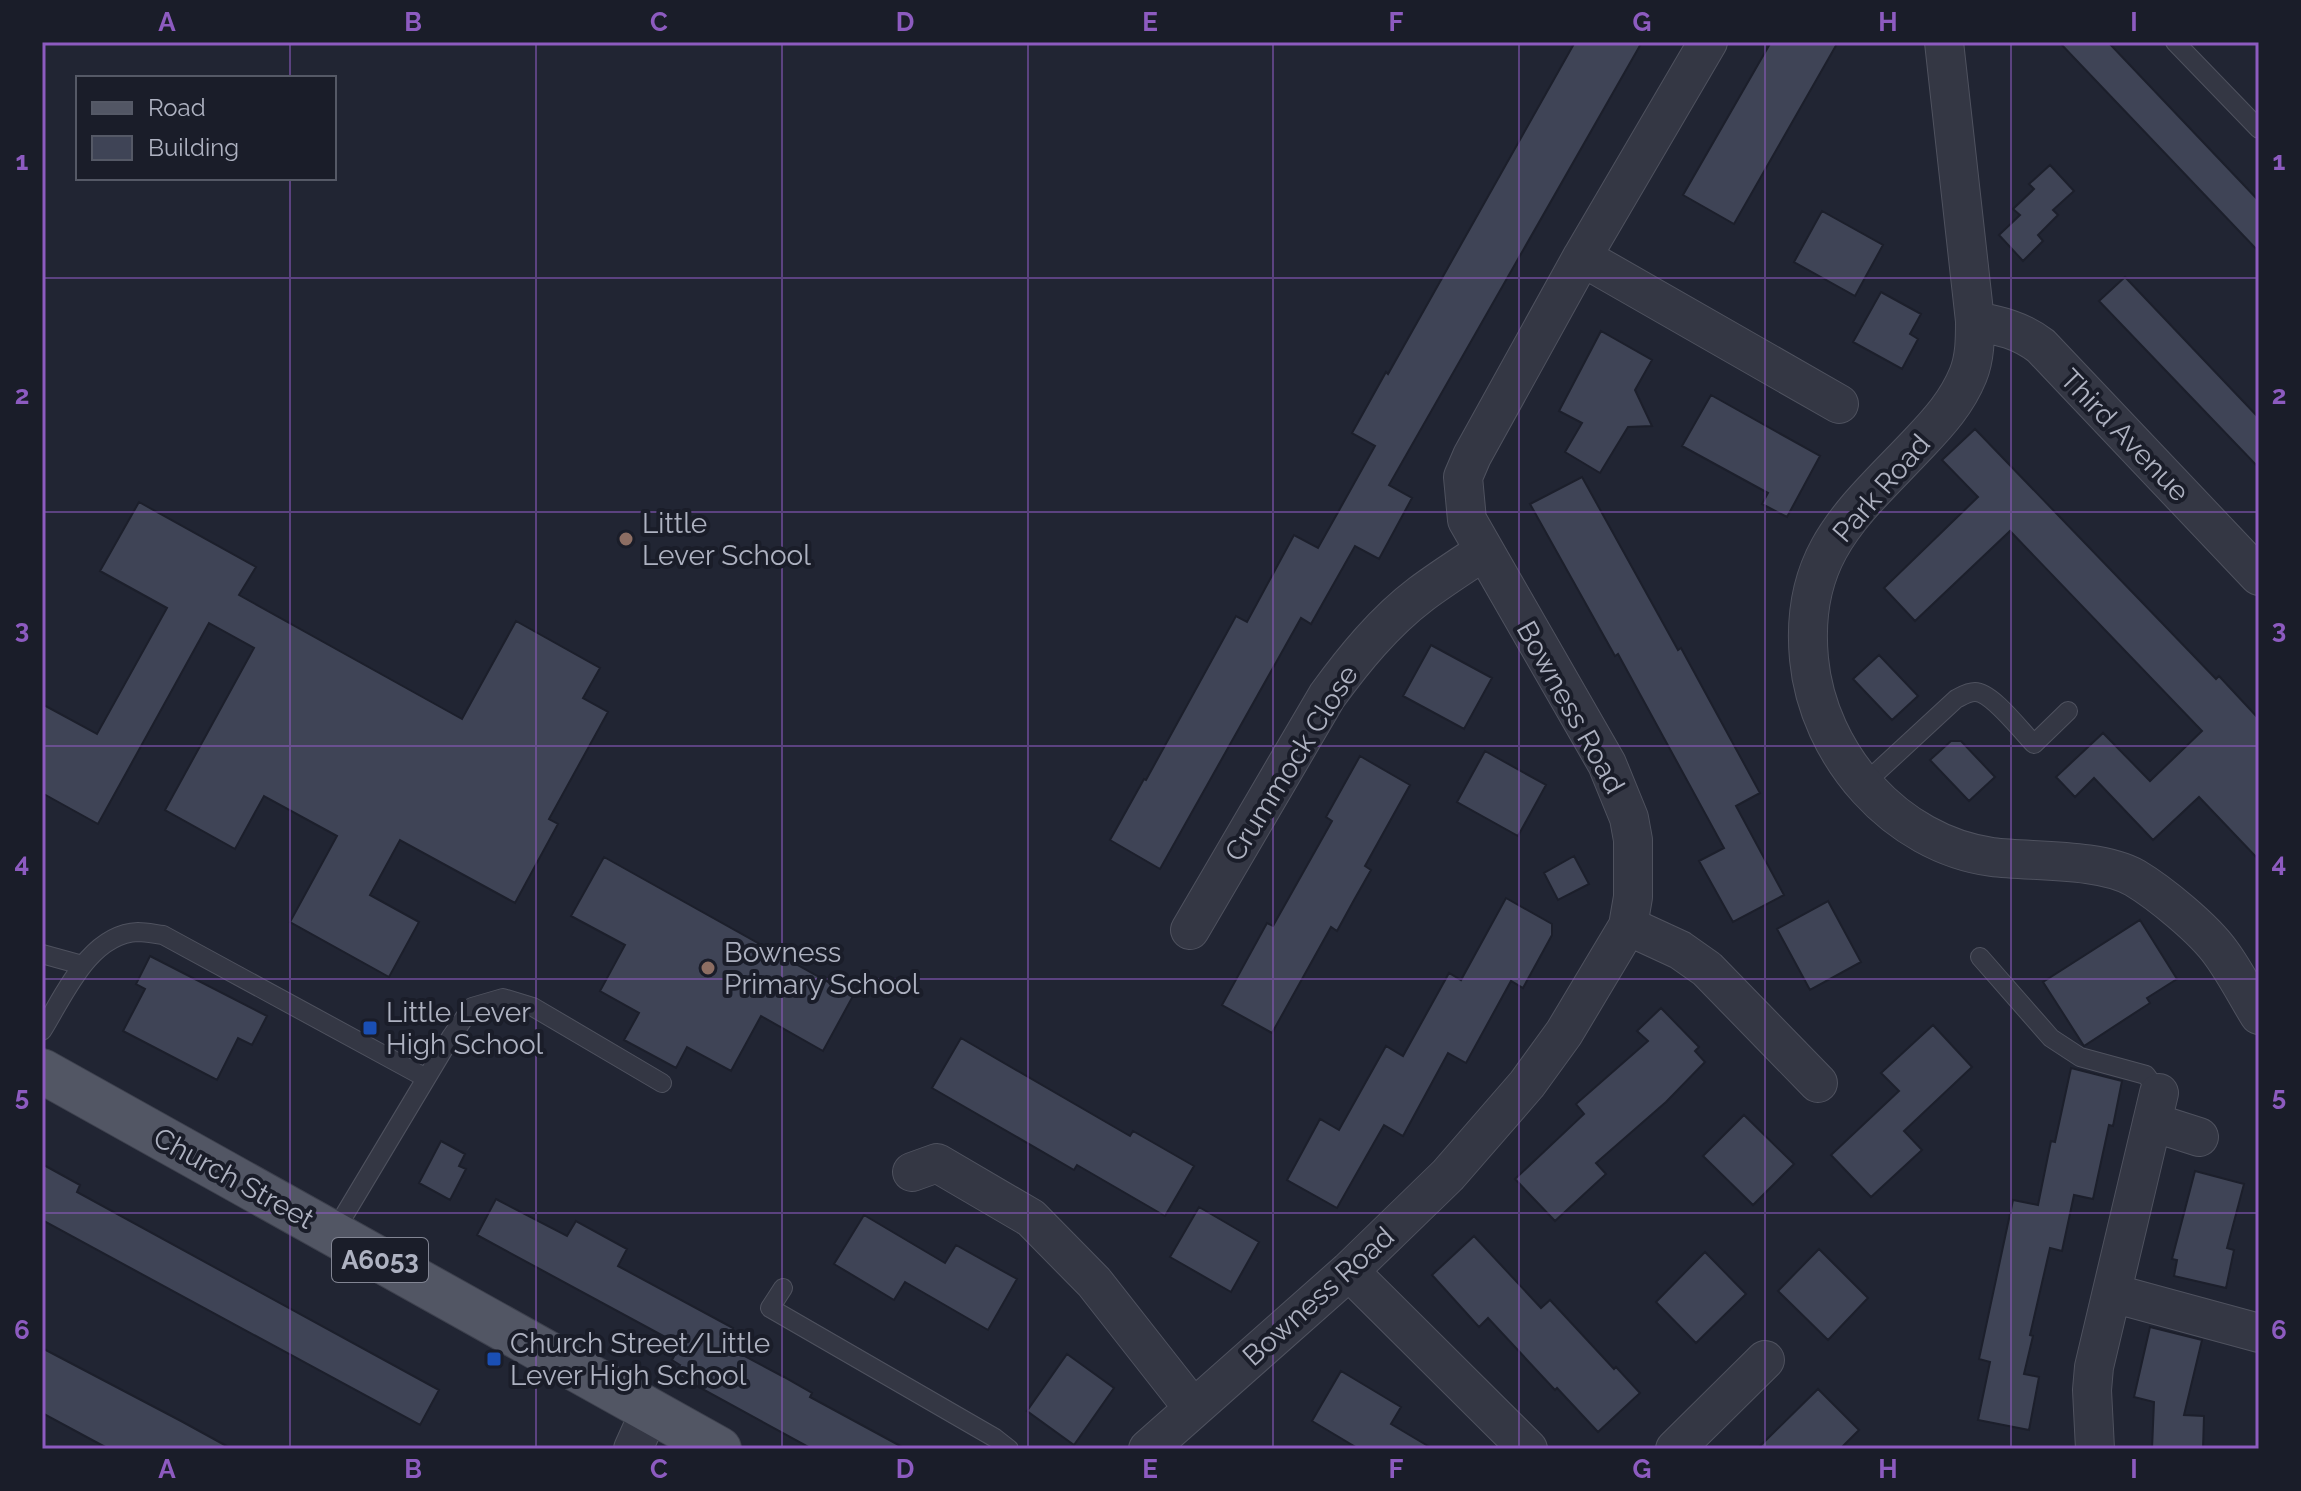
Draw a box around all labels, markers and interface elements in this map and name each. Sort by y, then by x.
text: A [158,7,176,37]
text: B [404,7,422,37]
text: C [650,7,668,37]
text: D [896,7,914,37]
text: E [1142,7,1158,37]
text: F [1389,7,1404,37]
text: G [1633,7,1651,37]
text: H [1878,7,1898,37]
text: I [2130,7,2138,37]
legend [76,76,336,180]
text: Road [148,93,206,122]
text: Building [148,133,239,162]
text: 1 [16,146,29,176]
text: 1 [2273,146,2286,176]
street label: Third Avenue [2053,362,2196,508]
text: 2 [15,380,29,410]
text: 2 [2272,380,2286,410]
street label: Park Road [1826,428,1937,549]
place label: Little Lever School [642,507,811,572]
marker: Little Lever School [617,530,635,548]
text: 3 [15,614,29,644]
text: 3 [2272,614,2286,644]
street label: Bowness Road [1510,615,1631,799]
street label: Crummock Close [1218,659,1365,867]
text: 4 [15,848,29,878]
text: 4 [2272,848,2286,878]
place label: Bowness Primary School [724,936,920,1001]
marker: Bowness Primary School [699,959,717,977]
place label: Little Lever High School [386,996,544,1061]
marker: Little Lever High School [361,1019,379,1037]
text: 5 [15,1081,29,1111]
text: 5 [2272,1081,2286,1111]
street label: Church Street [148,1121,320,1236]
street label: Bowness Road [1236,1220,1401,1373]
road number: A6053 [332,1238,428,1282]
text: 6 [14,1315,30,1345]
text: 6 [2271,1315,2287,1345]
place label: Church Street/Little Lever High School [510,1327,770,1392]
marker: Church Street/Little Lever High School [485,1350,503,1368]
text: A [158,1454,176,1484]
text: B [404,1454,422,1484]
text: C [650,1454,668,1484]
text: D [896,1454,914,1484]
text: E [1142,1454,1158,1484]
text: F [1389,1454,1404,1484]
text: G [1633,1454,1651,1484]
text: H [1878,1454,1898,1484]
text: I [2130,1454,2138,1484]

